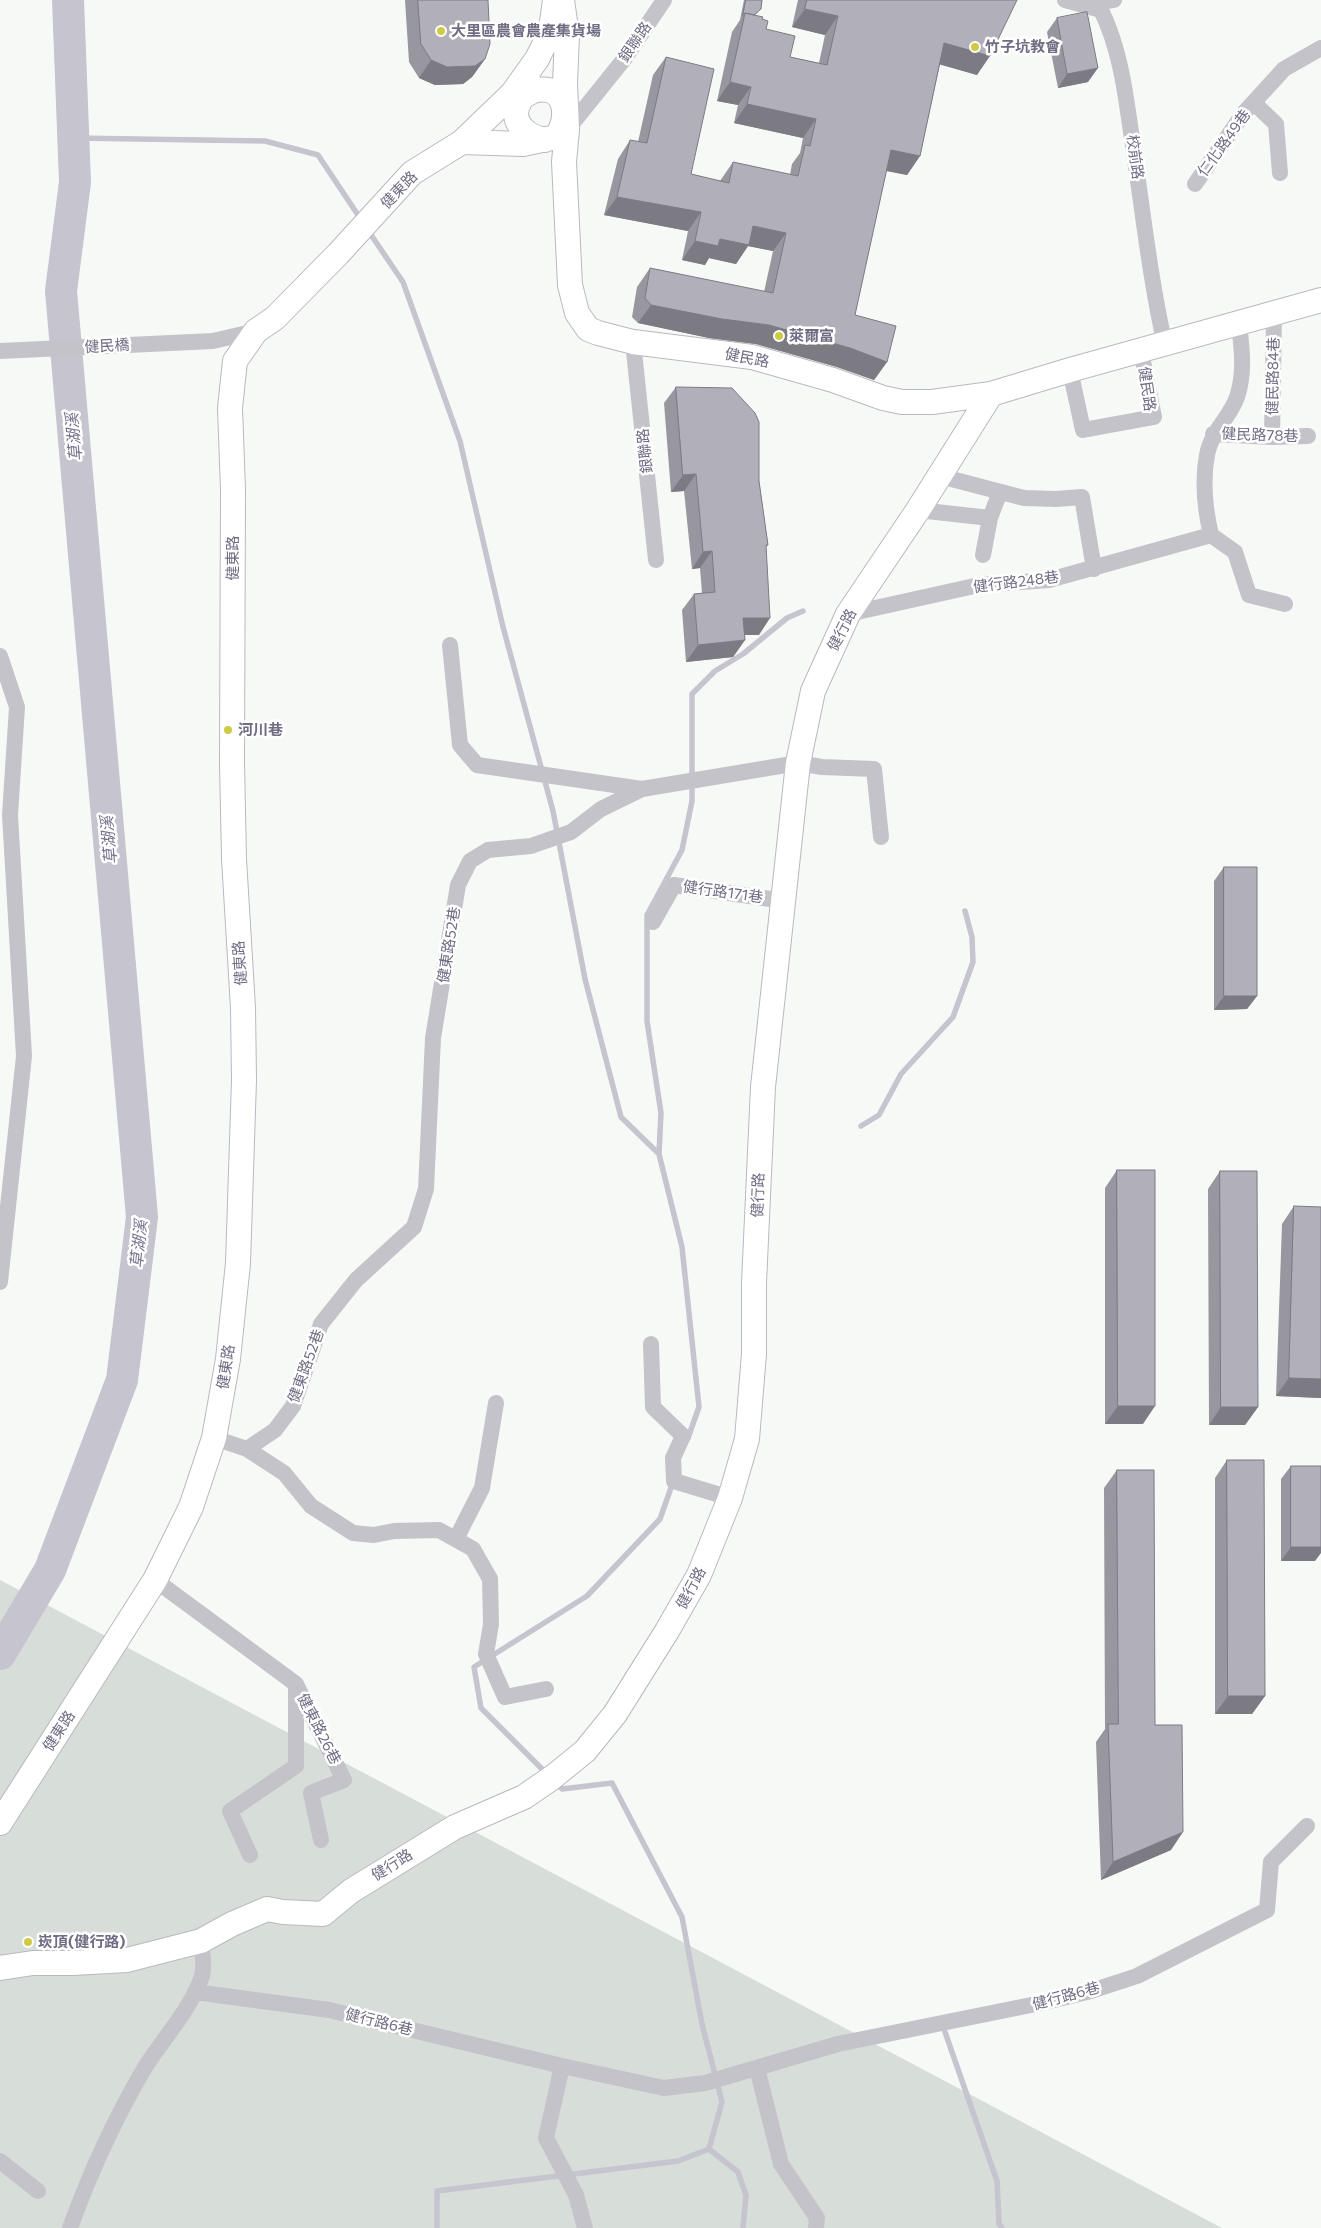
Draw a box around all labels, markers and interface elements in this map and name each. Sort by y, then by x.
street label: 銀聯路 [615,18,655,66]
place label: 大里區農會農產集貨場 [451,22,601,40]
marker: 大里區農會農產集貨場 [435,25,447,37]
place label: 竹子坑教會 [985,38,1060,56]
marker: 竹子坑教會 [969,41,981,53]
street label: 仁化路49巷 [1194,106,1254,180]
street label: 校前路 [1123,133,1147,181]
street label: 健東路 [377,168,421,212]
place label: 萊爾富 [789,327,834,345]
marker: 萊爾富 [773,330,785,342]
street label: 健民橋 [84,336,130,356]
street label: 健民路84巷 [1263,337,1283,415]
street label: 健民路 [723,345,771,371]
street label: 健民路 [1135,365,1159,413]
water label: 草湖溪 [62,412,86,462]
street label: 健民路78巷 [1221,425,1299,445]
street label: 銀聯路 [634,428,656,474]
street label: 健東路 [224,536,242,580]
street label: 健行路248巷 [972,568,1060,596]
street label: 健行路 [824,606,860,654]
place label: 河川巷 [238,721,283,739]
marker: 河川巷 [222,724,234,736]
water label: 草湖溪 [97,815,121,865]
street label: 健行路171巷 [682,877,764,907]
street label: 健東路52巷 [434,906,464,984]
street label: 健東路 [229,940,251,986]
street label: 健行路 [748,1172,768,1218]
water label: 草湖溪 [127,1219,151,1269]
street label: 健東路52巷 [284,1327,328,1405]
street label: 健東路 [214,1343,238,1391]
street label: 健行路 [672,1564,710,1612]
street label: 健東路26巷 [293,1690,345,1768]
street label: 健東路 [39,1707,79,1755]
street label: 健行路 [368,1845,416,1885]
place label: 崁頂(健行路) [38,1933,125,1951]
marker: 崁頂(健行路) [22,1936,34,1948]
street label: 健行路6巷 [1030,1978,1102,2014]
street label: 健行路6巷 [343,2005,415,2039]

